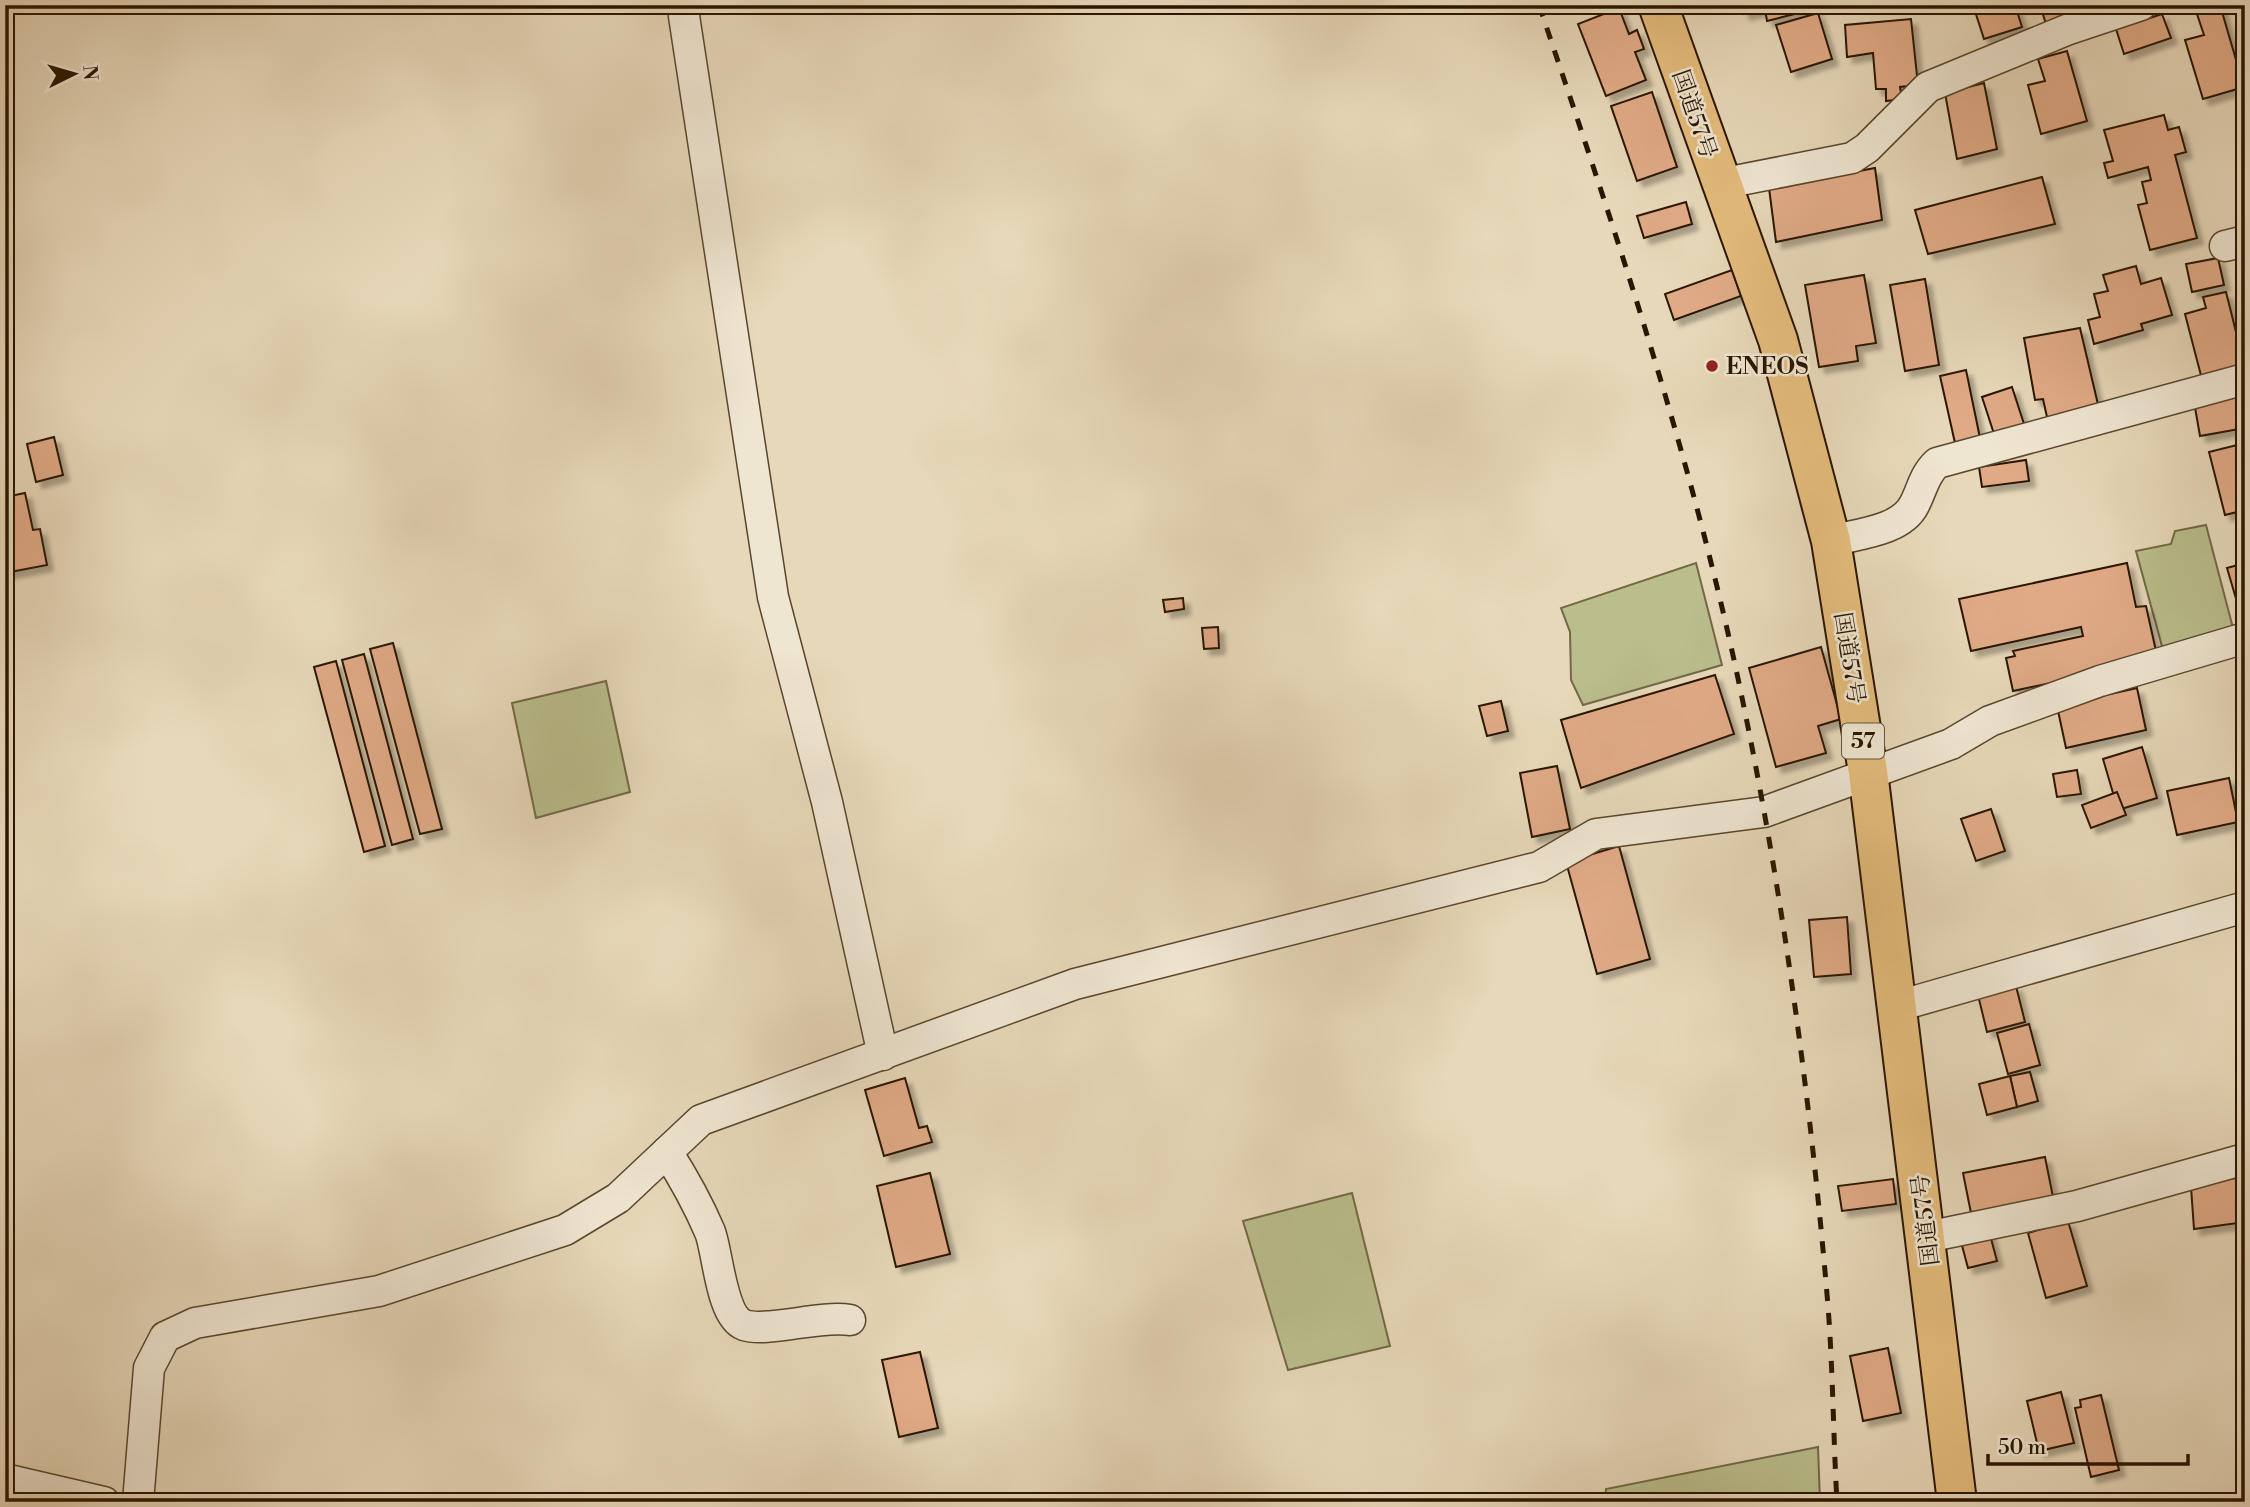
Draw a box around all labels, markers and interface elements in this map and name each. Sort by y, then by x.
north arrow [38,38,108,108]
text: N [77,64,103,81]
street label: 国道57号 [1666,66,1722,163]
place label: ENEOS [1726,353,1808,381]
marker: ENEOS [1704,358,1720,374]
street label: 国道57号 [1828,610,1870,706]
road number: 57 [1842,724,1884,758]
street label: 国道57号 [1906,1172,1946,1267]
scale bar [1988,1423,2187,1467]
text: 50 m [1998,1435,2046,1461]

